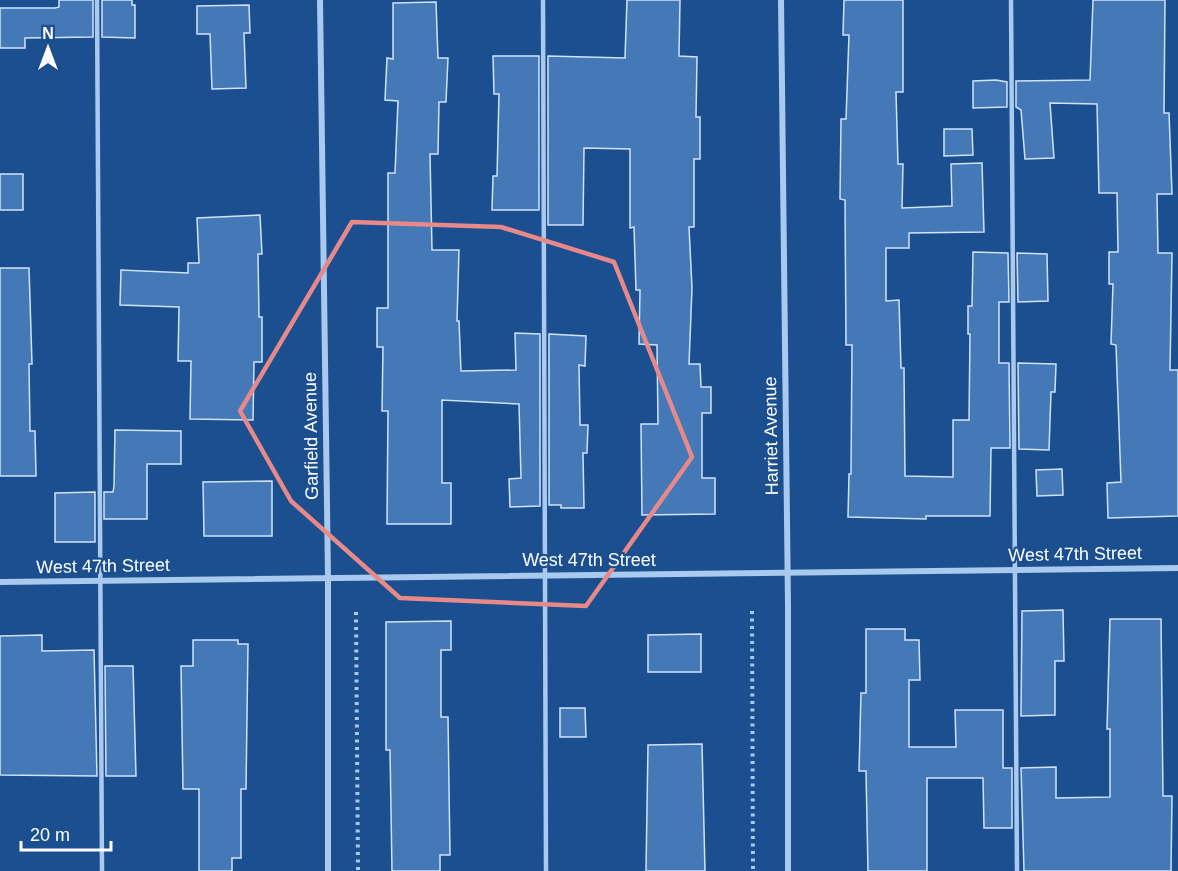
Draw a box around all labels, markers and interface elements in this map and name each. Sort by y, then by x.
north arrow [18,18,78,78]
text: N [42,25,54,42]
street label: Garfield Avenue [300,372,322,500]
street label: Harriet Avenue [760,376,782,496]
street label: West 47th Street [1008,543,1142,565]
street label: West 47th Street [522,550,656,570]
street label: West 47th Street [36,555,170,577]
scale bar [21,814,111,852]
text: 20 m [30,825,70,845]

